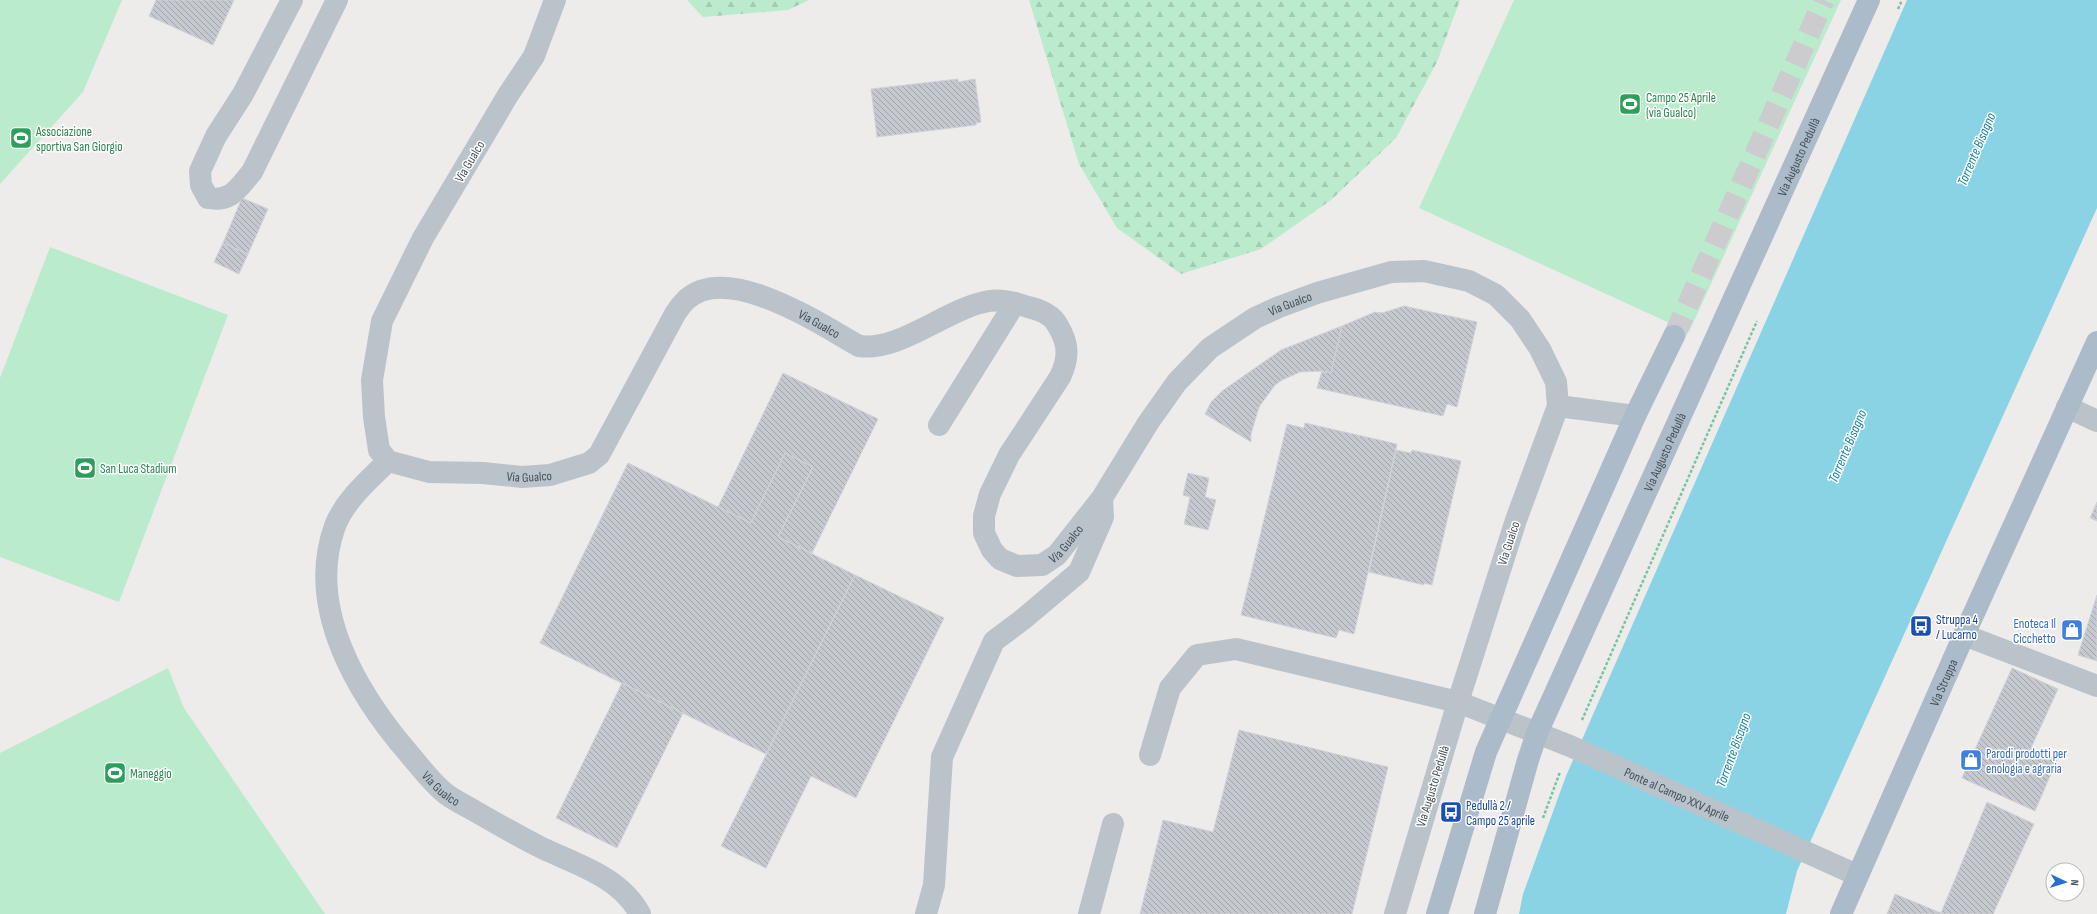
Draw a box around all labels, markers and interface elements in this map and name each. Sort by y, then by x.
place label: Campo 25 Aprile (via Gualco) [1646,90,1716,121]
sports icon: Campo 25 Aprile (via Gualco) [1617,91,1643,117]
water label: Torrente Bisagno [1953,110,2000,188]
street label: Via Augusto Pedullà [1774,115,1824,199]
place label: Associazione sportiva San Giorgio [35,124,123,155]
sports icon: Associazione sportiva San Giorgio [8,125,34,151]
street label: Via Gualco [451,138,488,185]
street label: Via Gualco [1266,289,1314,320]
street label: Via Gualco [795,306,843,342]
water label: Torrente Bisagno [1824,407,1871,485]
street label: Via Augusto Pedullà [1641,410,1690,494]
sports icon: San Luca Stadium [72,455,98,481]
place label: San Luca Stadium [100,461,177,477]
street label: Via Gualco [506,468,552,486]
street label: Via Gualco [1494,519,1524,567]
street label: Via Gualco [1046,522,1087,567]
place label: Struppa 4 / Lucarno [1936,612,1979,643]
bus stop icon: Struppa 4 / Lucarno [1908,613,1934,639]
place label: Enoteca Il Cicchetto [2013,616,2056,647]
shop icon: Enoteca Il Cicchetto [2059,617,2085,643]
street label: Via Struppa [1927,657,1961,709]
water label: Torrente Bisagno [1712,711,1755,790]
street label: Via Augusto Pedullà [1413,744,1453,829]
place label: Parodi prodotti per enologia e agraria [1986,746,2067,777]
shop icon: Parodi prodotti per enologia e agraria [1958,747,1984,773]
sports icon: Maneggio [102,760,128,786]
street label: Ponte al Campo XXV Aprile [1622,764,1732,826]
place label: Maneggio [130,766,172,782]
street label: Via Gualco [418,768,462,810]
place label: Pedullà 2 / Campo 25 aprile [1466,798,1535,829]
bus stop icon: Pedullà 2 / Campo 25 aprile [1438,799,1464,825]
north arrow [2045,862,2085,902]
text: N [2068,879,2081,886]

